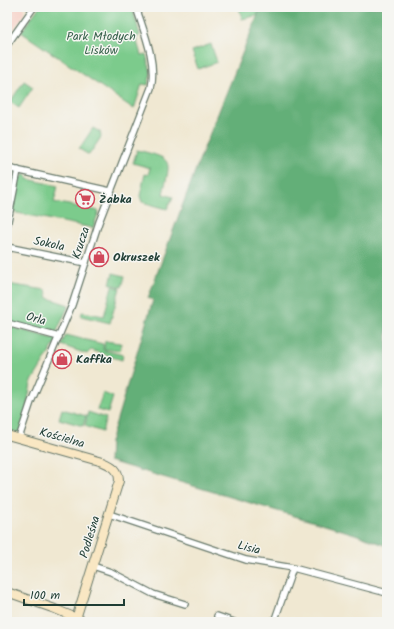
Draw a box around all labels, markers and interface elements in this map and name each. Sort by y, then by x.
park label: Park Młodych Lisków [66,27,136,60]
supermarket icon: Żabka [74,188,96,210]
place label: Żabka [99,190,132,209]
street label: Krucza [67,224,95,262]
street label: Sokola [32,231,67,257]
shop icon: Okruszek [88,246,110,268]
place label: Okruszek [113,248,161,267]
street label: Orla [24,307,48,331]
shop icon: Kaffka [51,348,73,370]
place label: Kaffka [76,350,112,369]
street label: Kościelna [37,423,87,454]
street label: Podleśna [75,513,106,561]
street label: Lisia [236,536,263,560]
scale bar [24,581,124,607]
text: 100 m [30,586,61,605]

